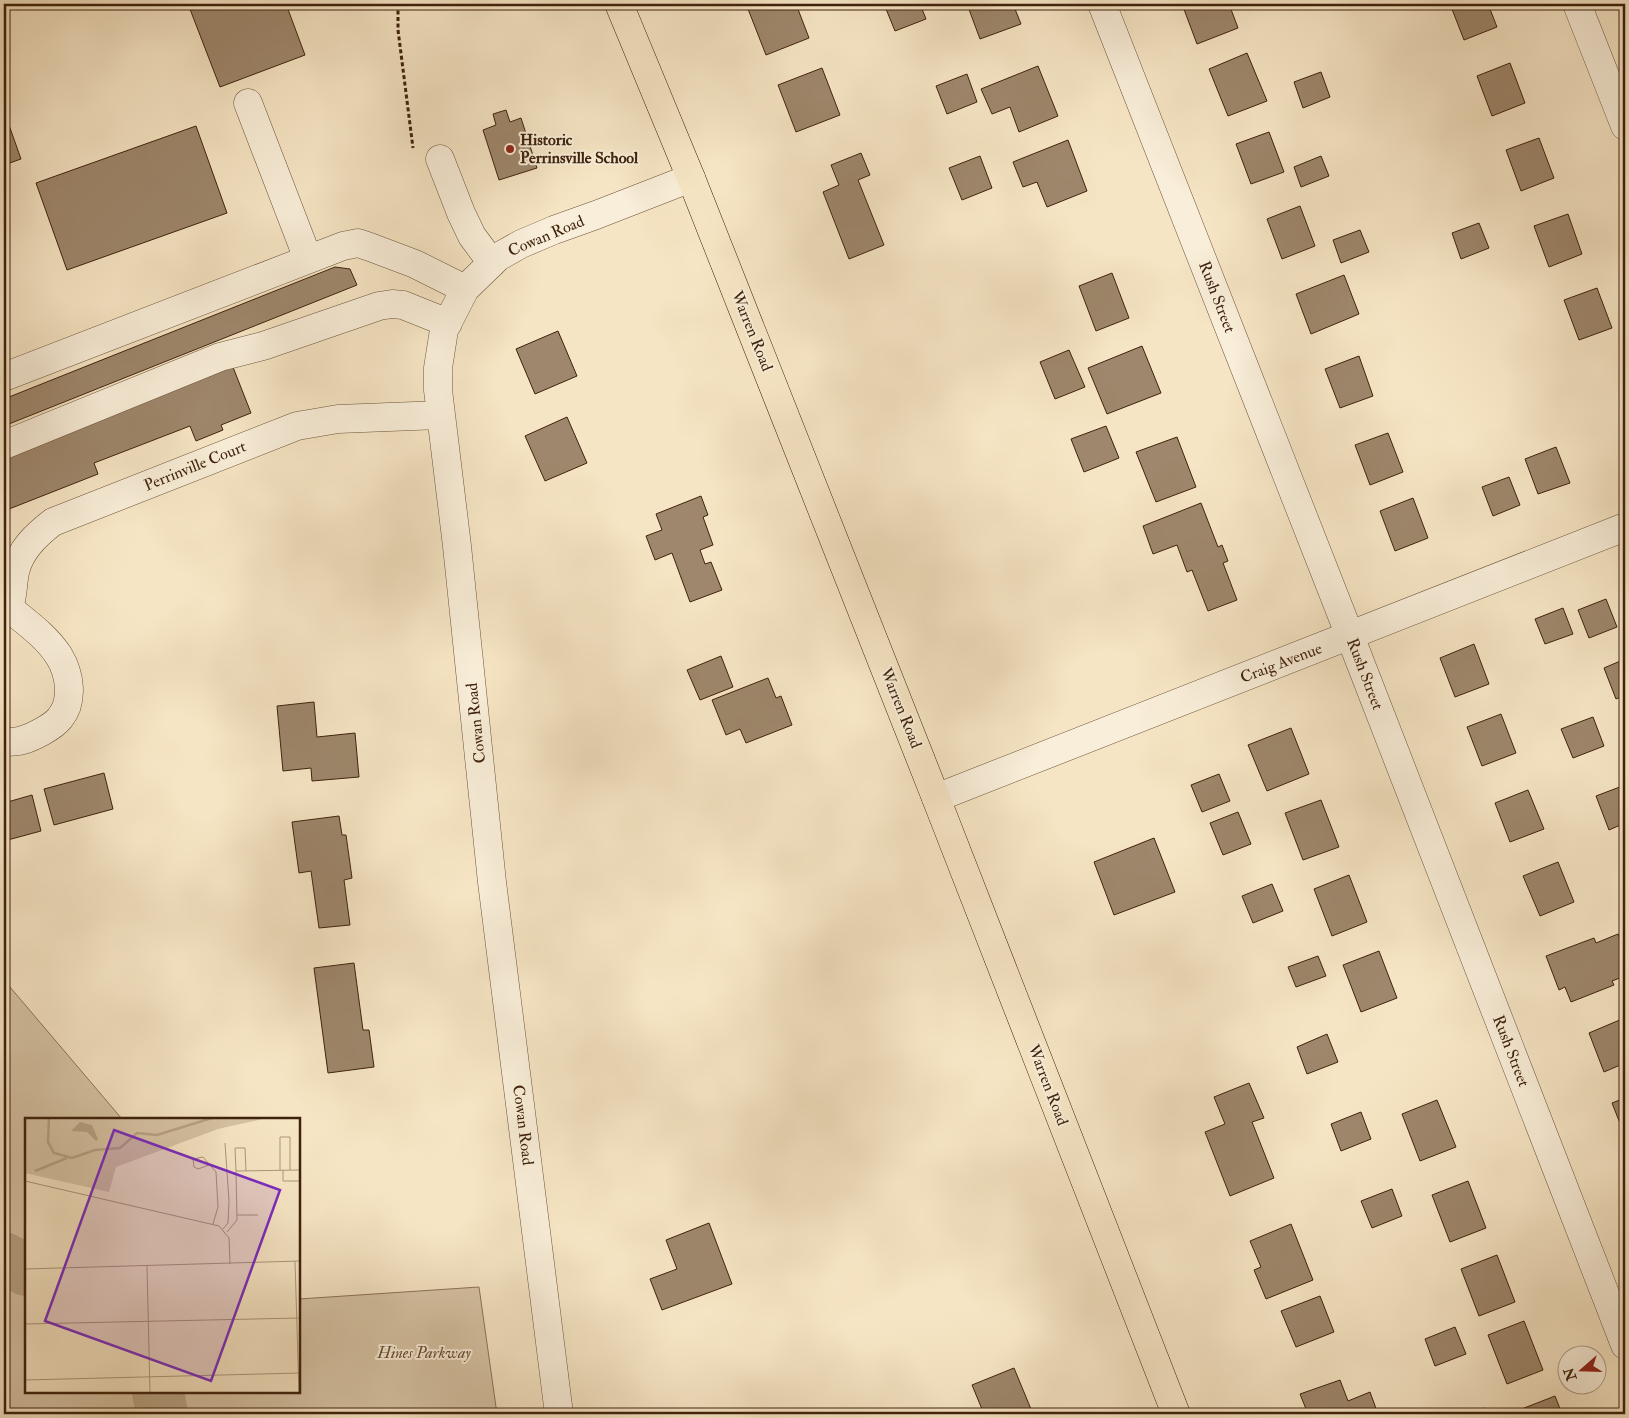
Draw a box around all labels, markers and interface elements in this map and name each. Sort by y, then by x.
place label: Historic Perrinsville School [520,130,639,168]
marker: Historic Perrinsville School [504,143,516,155]
street label: Cowan Road [505,211,587,261]
street label: Rush Street [1194,258,1240,336]
street label: Warren Road [726,287,777,374]
street label: Perrinville Court [141,436,249,496]
street label: Rush Street [1342,635,1388,713]
street label: Craig Avenue [1237,638,1325,688]
street label: Warren Road [875,664,926,751]
street label: Cowan Road [462,682,490,764]
street label: Rush Street [1488,1012,1534,1090]
street label: Warren Road [1023,1041,1073,1128]
street label: Cowan Road [508,1084,538,1166]
inset map [25,1118,300,1393]
park label: Hines Parkway [376,1343,471,1363]
north arrow [1556,1346,1606,1396]
text: N [1560,1365,1581,1384]

